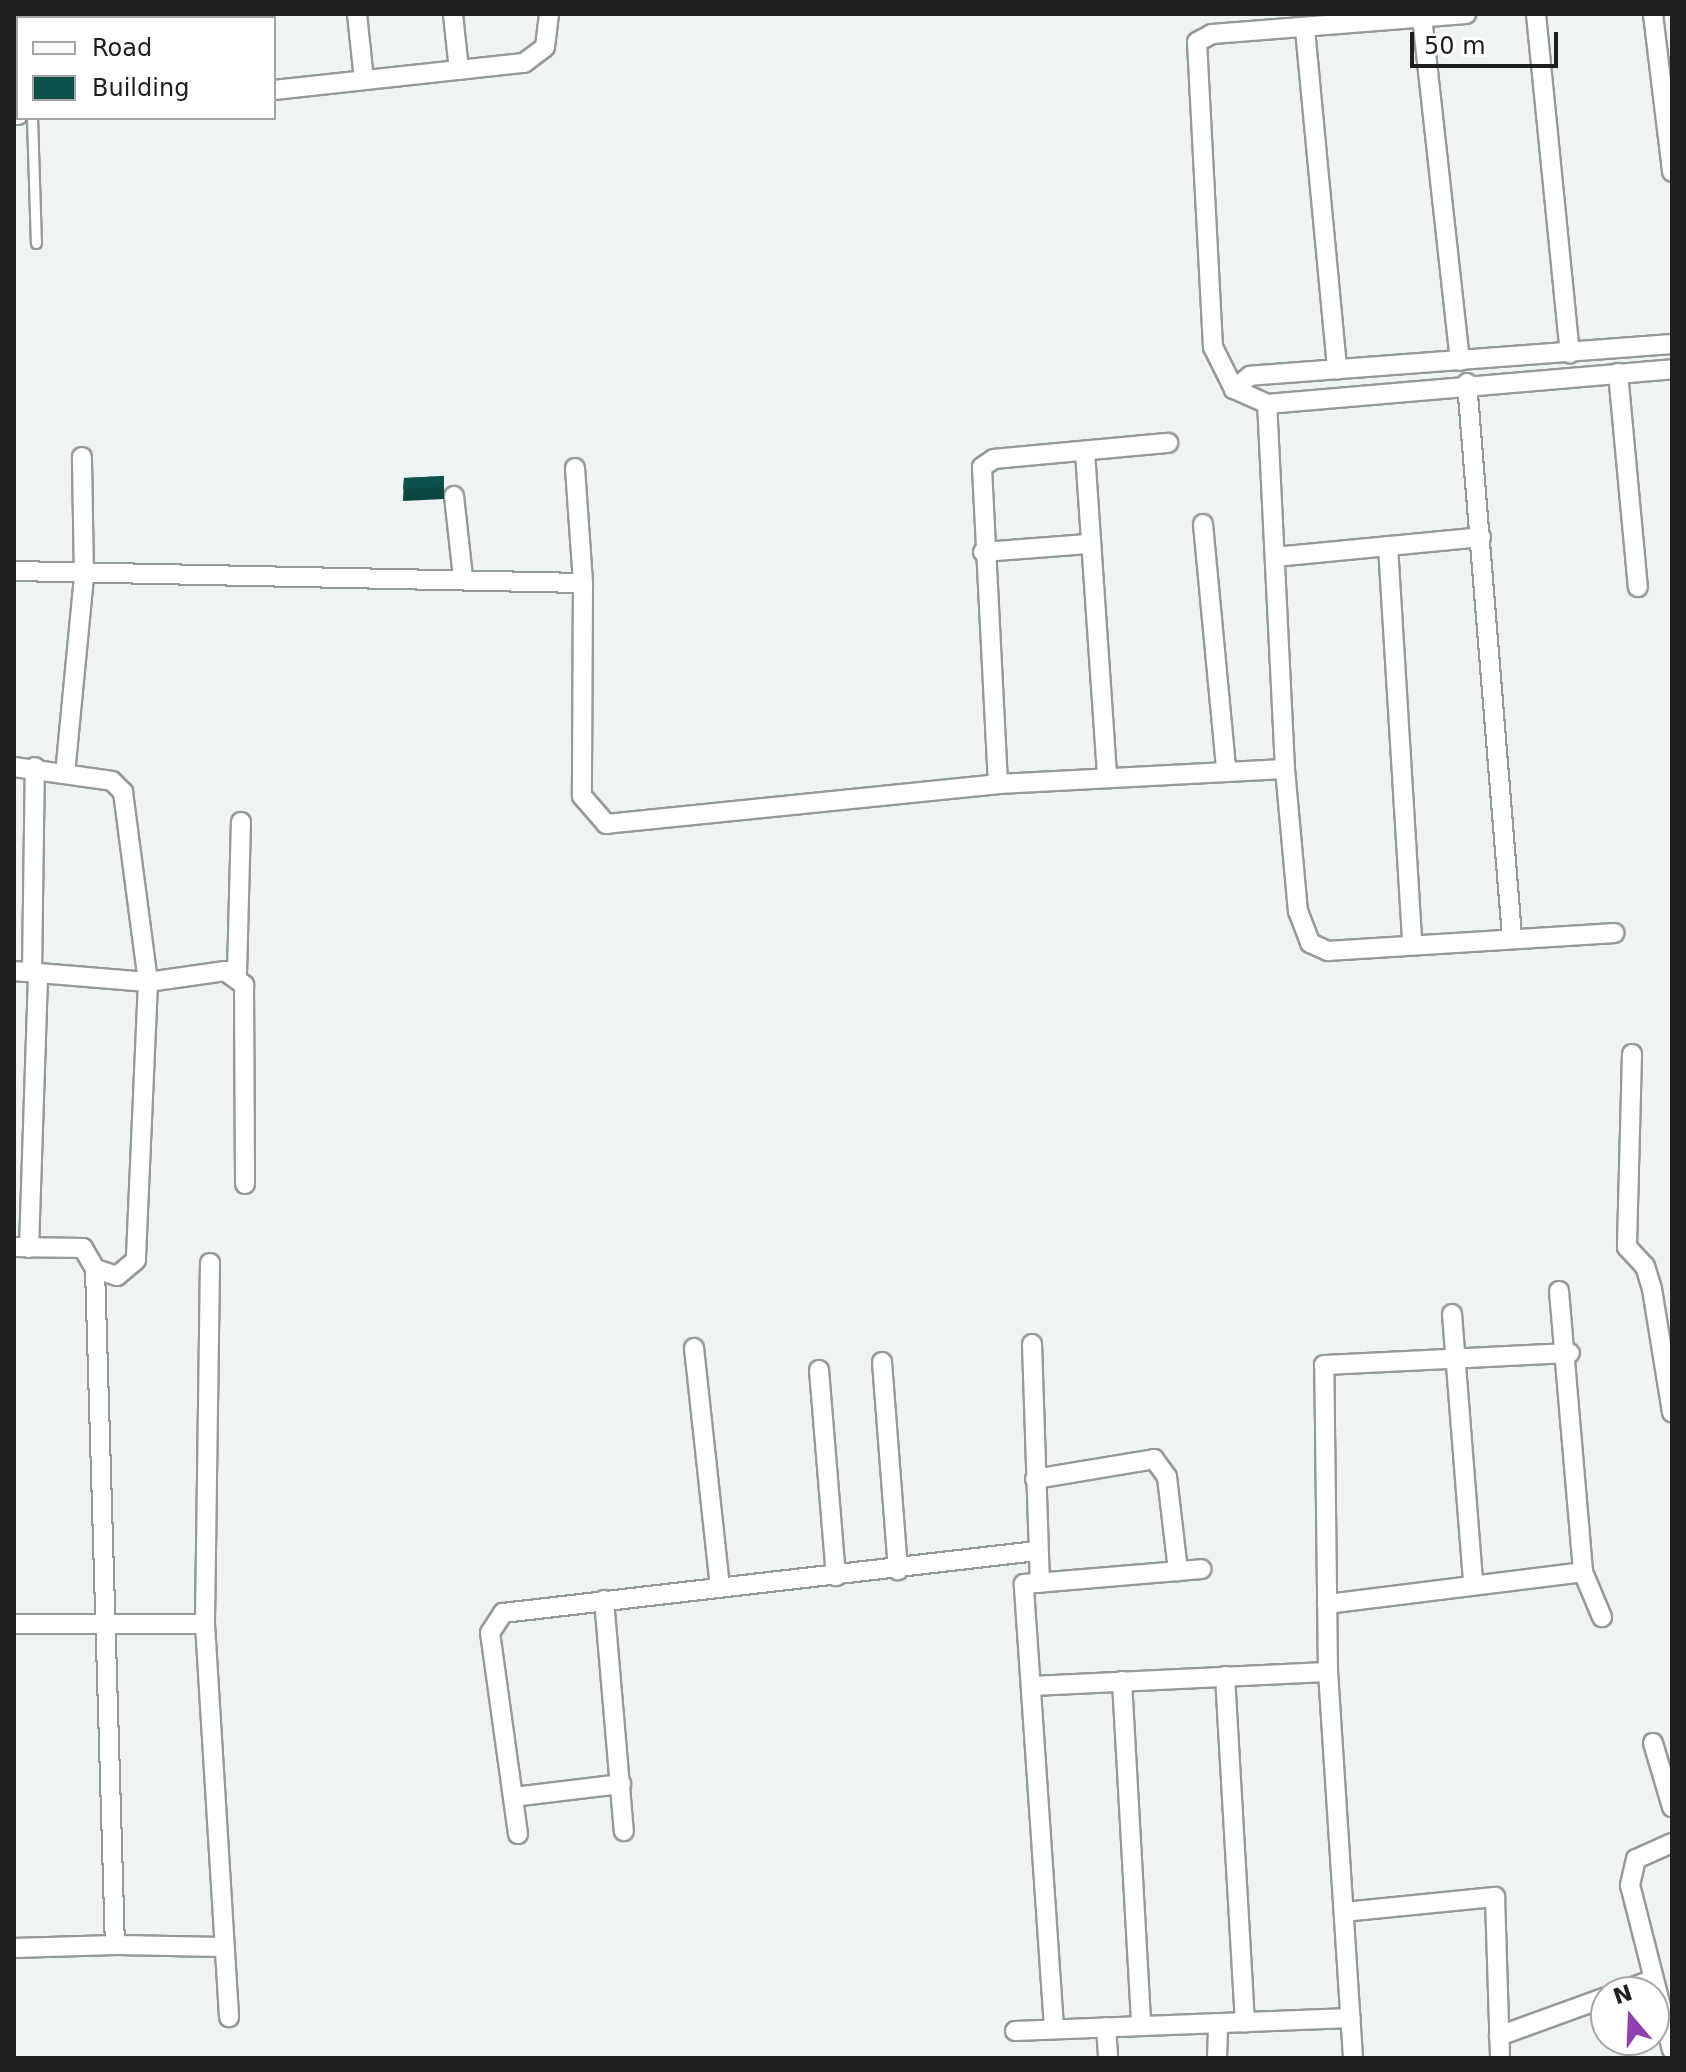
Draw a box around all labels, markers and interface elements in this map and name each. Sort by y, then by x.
legend [16,16,276,120]
scale bar [1414,16,1562,66]
text: 50 m [1424,32,1486,60]
text: Road [92,34,152,62]
text: Building [92,74,189,102]
north arrow [1590,1976,1670,2056]
text: N [1610,1980,1635,2010]

